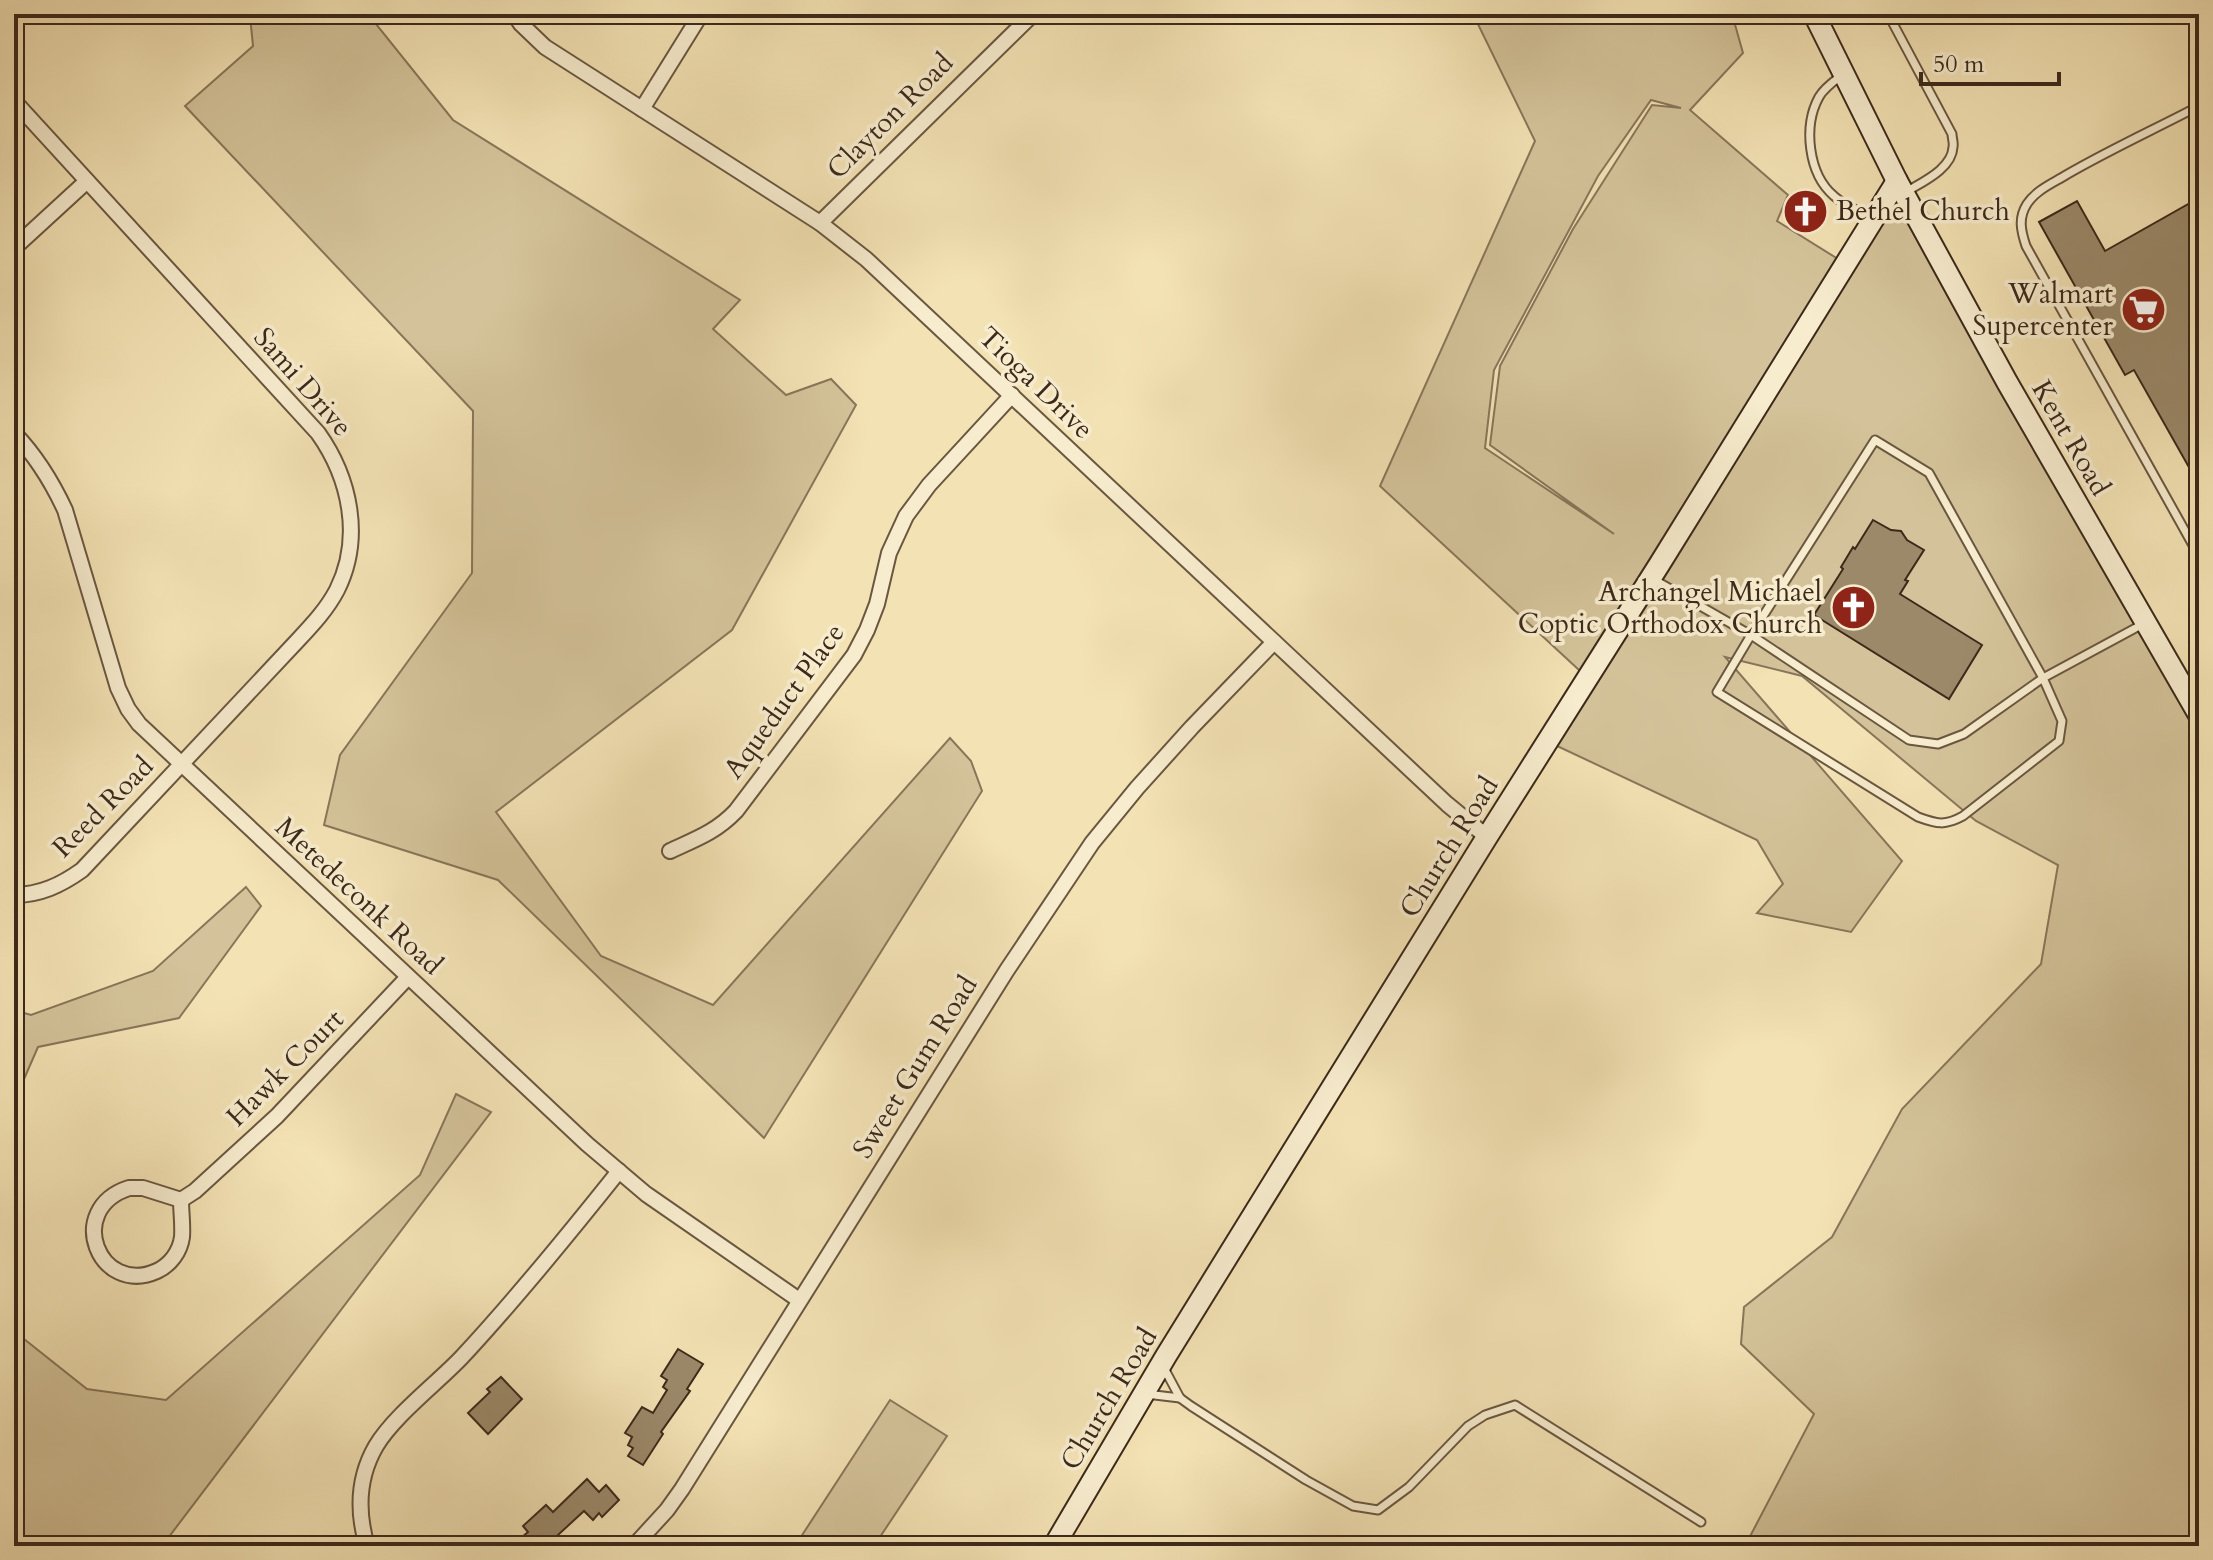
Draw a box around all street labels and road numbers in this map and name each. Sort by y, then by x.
street label: Clayton Road [818,44,962,188]
street label: Tioga Drive [970,318,1102,448]
street label: Sami Drive [245,319,361,445]
street label: Kent Road [2023,373,2119,503]
street label: Aqueduct Place [715,616,853,786]
street label: Reed Road [44,748,162,866]
street label: Church Road [1391,769,1507,925]
street label: Metedeconk Road [267,808,451,984]
street label: Sweet Gum Road [844,968,986,1165]
street label: Hawk Court [218,1001,352,1135]
street label: Church Road [1052,1321,1166,1477]

